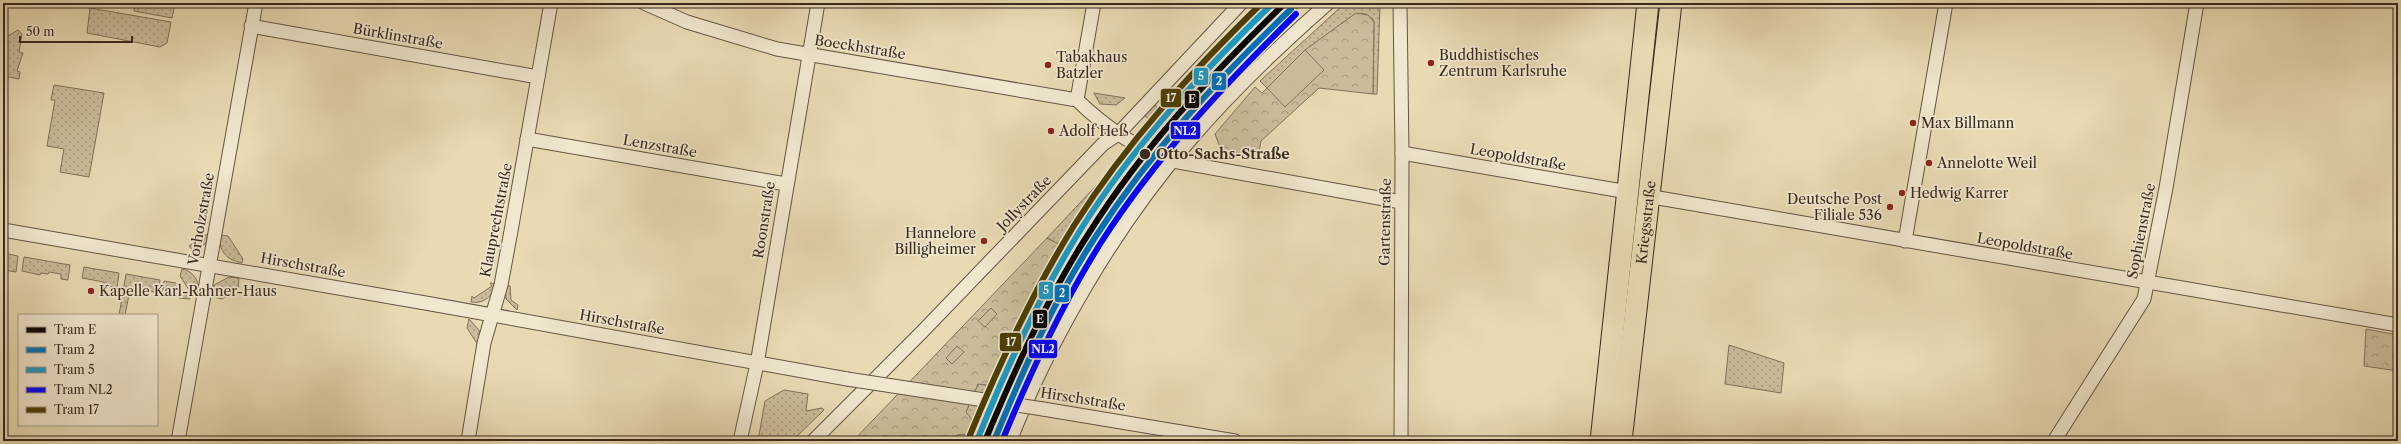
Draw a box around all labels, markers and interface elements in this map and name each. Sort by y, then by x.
scale bar [20,18,132,44]
street label: Bürklinstraße [352,19,445,53]
text: 50 m [26,24,55,39]
street label: Boeckhstraße [813,31,907,63]
place label: Buddhistisches Zentrum Karlsruhe [1439,46,1567,80]
place label: Tabakhaus Batzler [1056,48,1127,82]
marker: Buddhistisches Zentrum Karlsruhe [1426,58,1436,68]
marker: Tabakhaus Batzler [1043,60,1053,70]
line badge: 5 [1193,67,1209,86]
text: 5 [1198,69,1204,83]
line badge: 2 [1211,72,1227,91]
text: 2 [1216,74,1223,88]
line badge: 17 [1160,88,1182,108]
line badge: E [1184,90,1200,109]
text: 17 [1166,91,1177,105]
text: E [1188,92,1196,106]
place label: Max Billmann [1921,114,2015,132]
marker: Max Billmann [1908,118,1918,128]
line badge: NL2 [1170,121,1201,140]
place label: Adolf Heß [1058,122,1129,140]
text: NL2 [1173,124,1197,138]
marker: Adolf Heß [1046,126,1056,136]
street label: Lenzstraße [622,131,699,161]
street label: Leopoldstraße [1469,140,1568,174]
place label: Otto-Sachs-Straße [1156,145,1290,163]
marker: Otto-Sachs-Straße [1138,147,1152,161]
place label: Annelotte Weil [1936,154,2037,172]
marker: Annelotte Weil [1924,158,1934,168]
street label: Klauprechtstraße [476,161,516,279]
street label: Vorholzstraße [184,171,218,268]
street label: Jollystraße [992,171,1055,236]
street label: Gartenstraße [1375,178,1395,266]
street label: Kriegsstraße [1632,179,1660,265]
street label: Roonstraße [749,180,779,260]
street label: Sophienstraße [2123,182,2159,280]
place label: Hedwig Karrer [1910,184,2009,202]
marker: Hedwig Karrer [1897,188,1907,198]
place label: Deutsche Post Filiale 536 [1787,190,1882,224]
marker: Deutsche Post Filiale 536 [1885,202,1895,212]
place label: Hannelore Billigheimer [894,224,976,258]
street label: Leopoldstraße [1976,229,2075,263]
marker: Hannelore Billigheimer [979,236,989,246]
street label: Hirschstraße [259,249,347,281]
line badge: 5 [1038,281,1054,300]
place label: Kapelle Karl-Rahner-Haus [99,282,277,300]
text: 5 [1043,283,1049,297]
line badge: 2 [1054,284,1070,303]
marker: Kapelle Karl-Rahner-Haus [86,286,96,296]
text: 2 [1059,286,1066,300]
street label: Hirschstraße [578,306,666,338]
line badge: E [1032,309,1048,329]
text: E [1036,312,1044,326]
legend [18,314,158,426]
text: Tram E [54,322,96,337]
line badge: 17 [999,332,1022,352]
text: 17 [1006,335,1017,349]
line badge: NL2 [1028,339,1058,359]
text: Tram 2 [54,342,95,357]
text: NL2 [1031,342,1055,356]
text: Tram 5 [54,362,94,377]
text: Tram NL2 [54,382,113,397]
street label: Hirschstraße [1039,383,1127,415]
text: Tram 17 [54,402,99,417]

